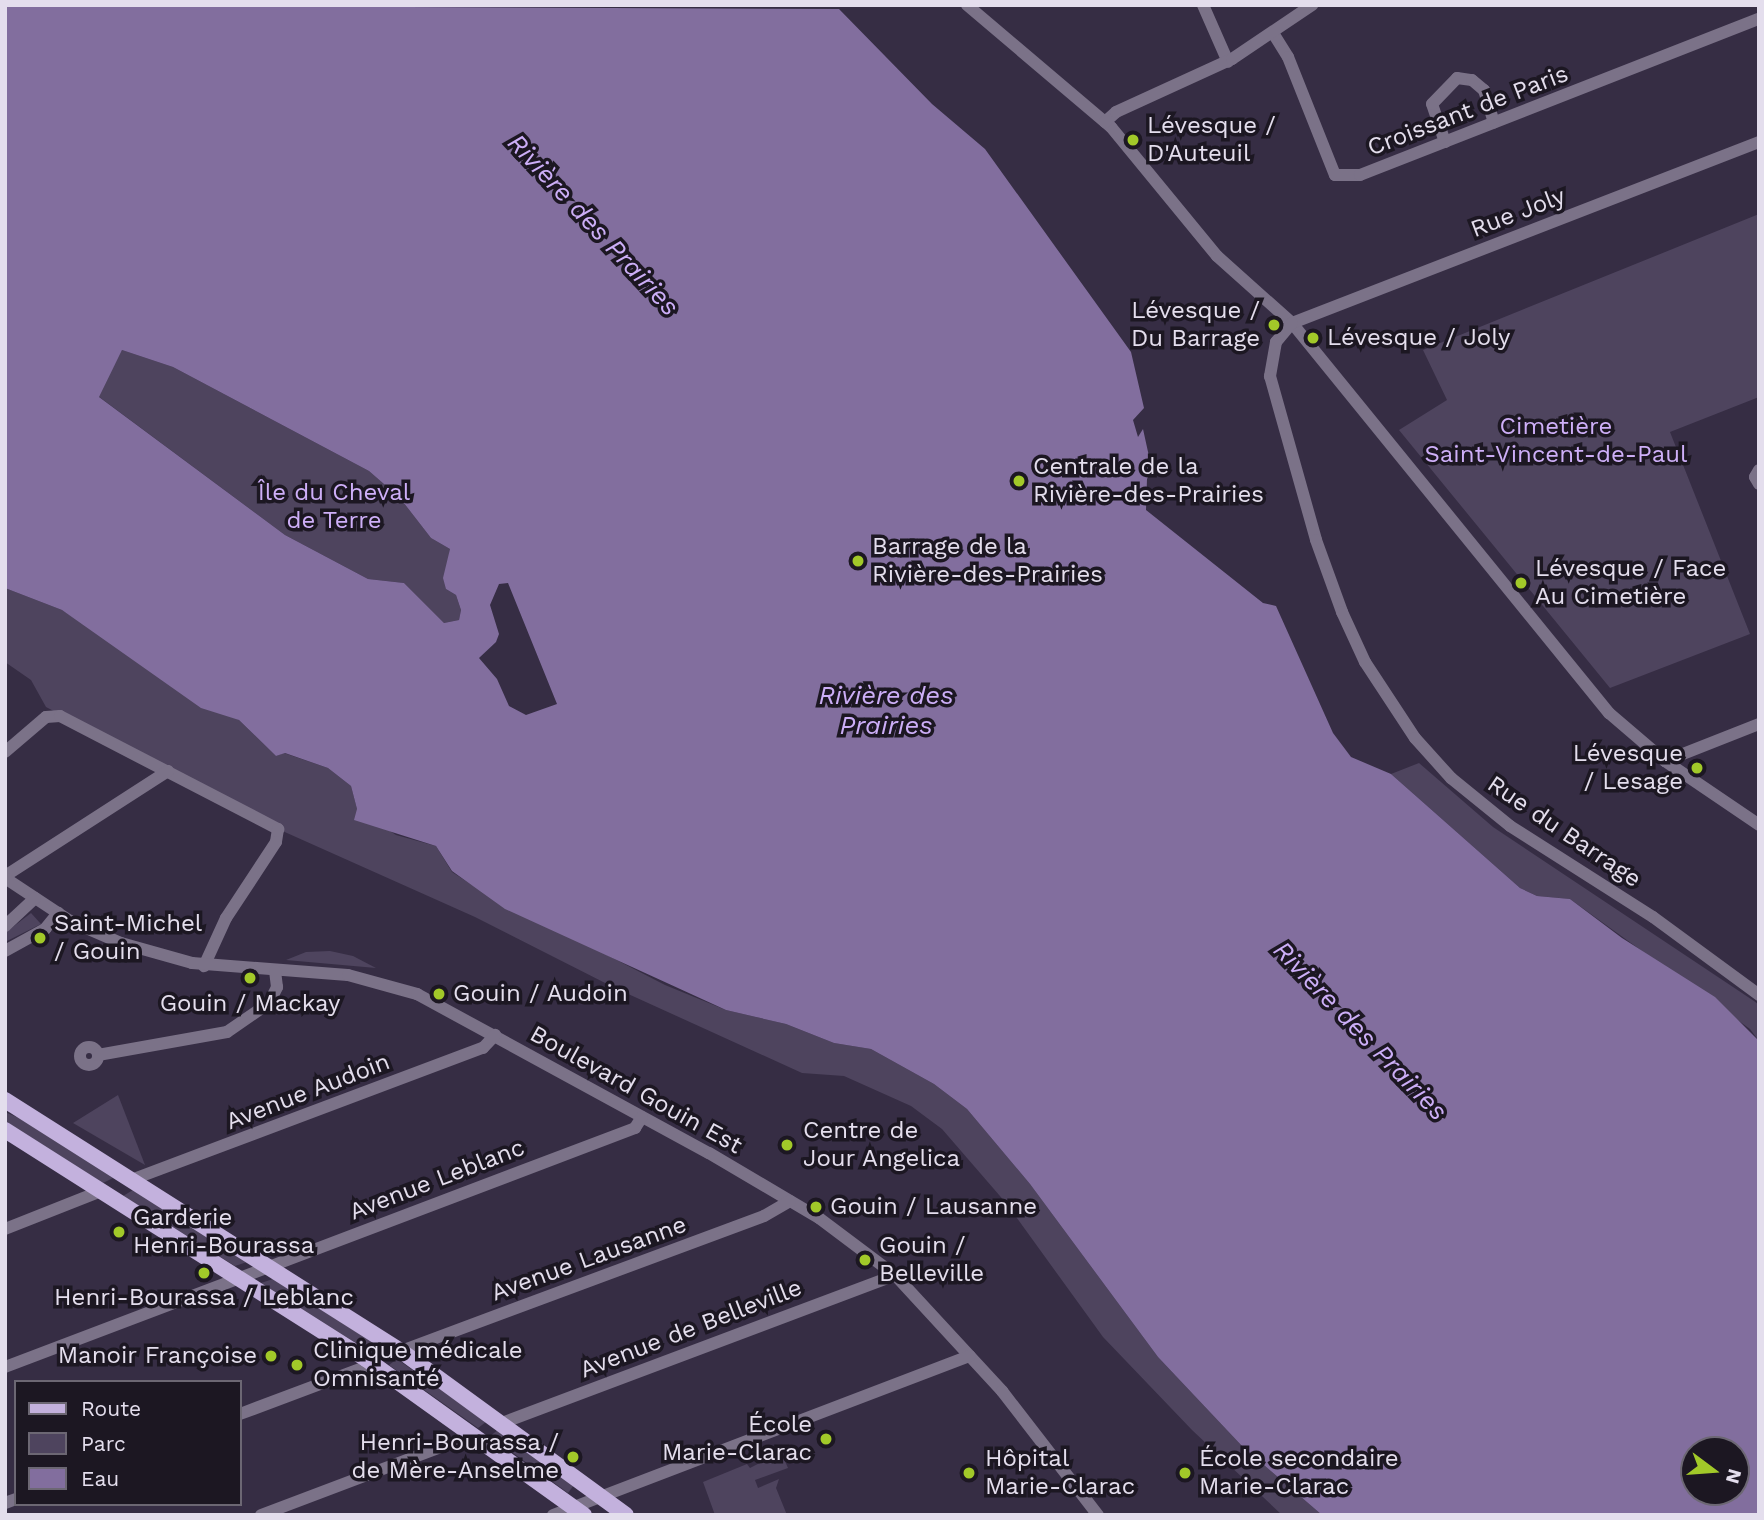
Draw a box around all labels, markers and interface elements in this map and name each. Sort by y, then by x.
street label: Croissant de Paris [1364,59,1572,163]
place label: Lévesque / D'Auteuil [1147,112,1276,168]
water label: Rivière des Prairies [501,128,685,322]
marker: Lévesque / D'Auteuil [1125,132,1141,148]
street label: Rue Joly [1466,182,1570,244]
place label: Lévesque / Du Barrage [1131,297,1260,353]
marker: Lévesque / Du Barrage [1266,317,1282,333]
place label: Lévesque / Joly [1327,324,1511,352]
marker: Lévesque / Joly [1305,330,1321,346]
park label: Cimetière Saint-Vincent-de-Paul [1425,413,1687,469]
place label: Centrale de la Rivière-des-Prairies [1033,453,1264,509]
marker: Centrale de la Rivière-des-Prairies [1011,473,1027,489]
park label: Île du Cheval de Terre [258,479,410,535]
place label: Barrage de la Rivière-des-Prairies [872,533,1103,589]
marker: Barrage de la Rivière-des-Prairies [850,553,866,569]
place label: Lévesque / Face Au Cimetière [1535,555,1726,611]
marker: Lévesque / Face Au Cimetière [1513,575,1529,591]
water label: Rivière des Prairies [818,680,954,742]
place label: Lévesque / Lesage [1573,740,1683,796]
marker: Lévesque / Lesage [1689,760,1705,776]
street label: Rue du Barrage [1482,770,1646,894]
place label: Saint-Michel / Gouin [54,910,202,966]
marker: Saint-Michel / Gouin [32,930,48,946]
water label: Rivière des Prairies [1266,935,1454,1127]
marker: Gouin / Mackay [242,970,258,986]
place label: Gouin / Audoin [453,980,629,1008]
marker: Gouin / Audoin [431,986,447,1002]
place label: Gouin / Mackay [160,990,340,1018]
street label: Boulevard Gouin Est [525,1020,747,1160]
street label: Avenue Audoin [222,1047,394,1137]
place label: Centre de Jour Angelica [803,1117,962,1173]
street label: Avenue Leblanc [345,1133,529,1227]
marker: Centre de Jour Angelica [777,1135,797,1155]
place label: Gouin / Lausanne [830,1193,1037,1221]
marker: Gouin / Lausanne [808,1199,824,1215]
place label: Garderie Henri-Bourassa [133,1204,314,1260]
street label: Avenue Lausanne [487,1210,691,1308]
marker: Garderie Henri-Bourassa [111,1224,127,1240]
place label: Gouin / Belleville [879,1232,984,1288]
marker: Gouin / Belleville [857,1252,873,1268]
marker: Henri-Bourassa / Leblanc [196,1265,212,1281]
street label: Avenue de Belleville [576,1273,806,1385]
place label: Henri-Bourassa / Leblanc [54,1284,354,1312]
place label: Clinique médicale Omnisanté [313,1337,523,1393]
place label: Manoir Françoise [57,1342,257,1370]
marker: Manoir Françoise [263,1348,279,1364]
marker: Clinique médicale Omnisanté [287,1355,307,1375]
legend [14,1380,242,1506]
text: Route [81,1396,141,1421]
place label: École Marie-Clarac [662,1411,812,1467]
place label: Henri-Bourassa / de Mère-Anselme [352,1429,559,1485]
text: Parc [81,1431,126,1456]
marker: École Marie-Clarac [818,1431,834,1447]
north arrow [1680,1436,1750,1506]
place label: Hôpital Marie-Clarac [985,1445,1135,1501]
place label: École secondaire Marie-Clarac [1199,1445,1399,1501]
marker: Henri-Bourassa / de Mère-Anselme [565,1449,581,1465]
marker: Hôpital Marie-Clarac [959,1463,979,1483]
marker: École secondaire Marie-Clarac [1177,1465,1193,1481]
text: Eau [81,1466,119,1491]
text: N [1721,1466,1747,1486]

